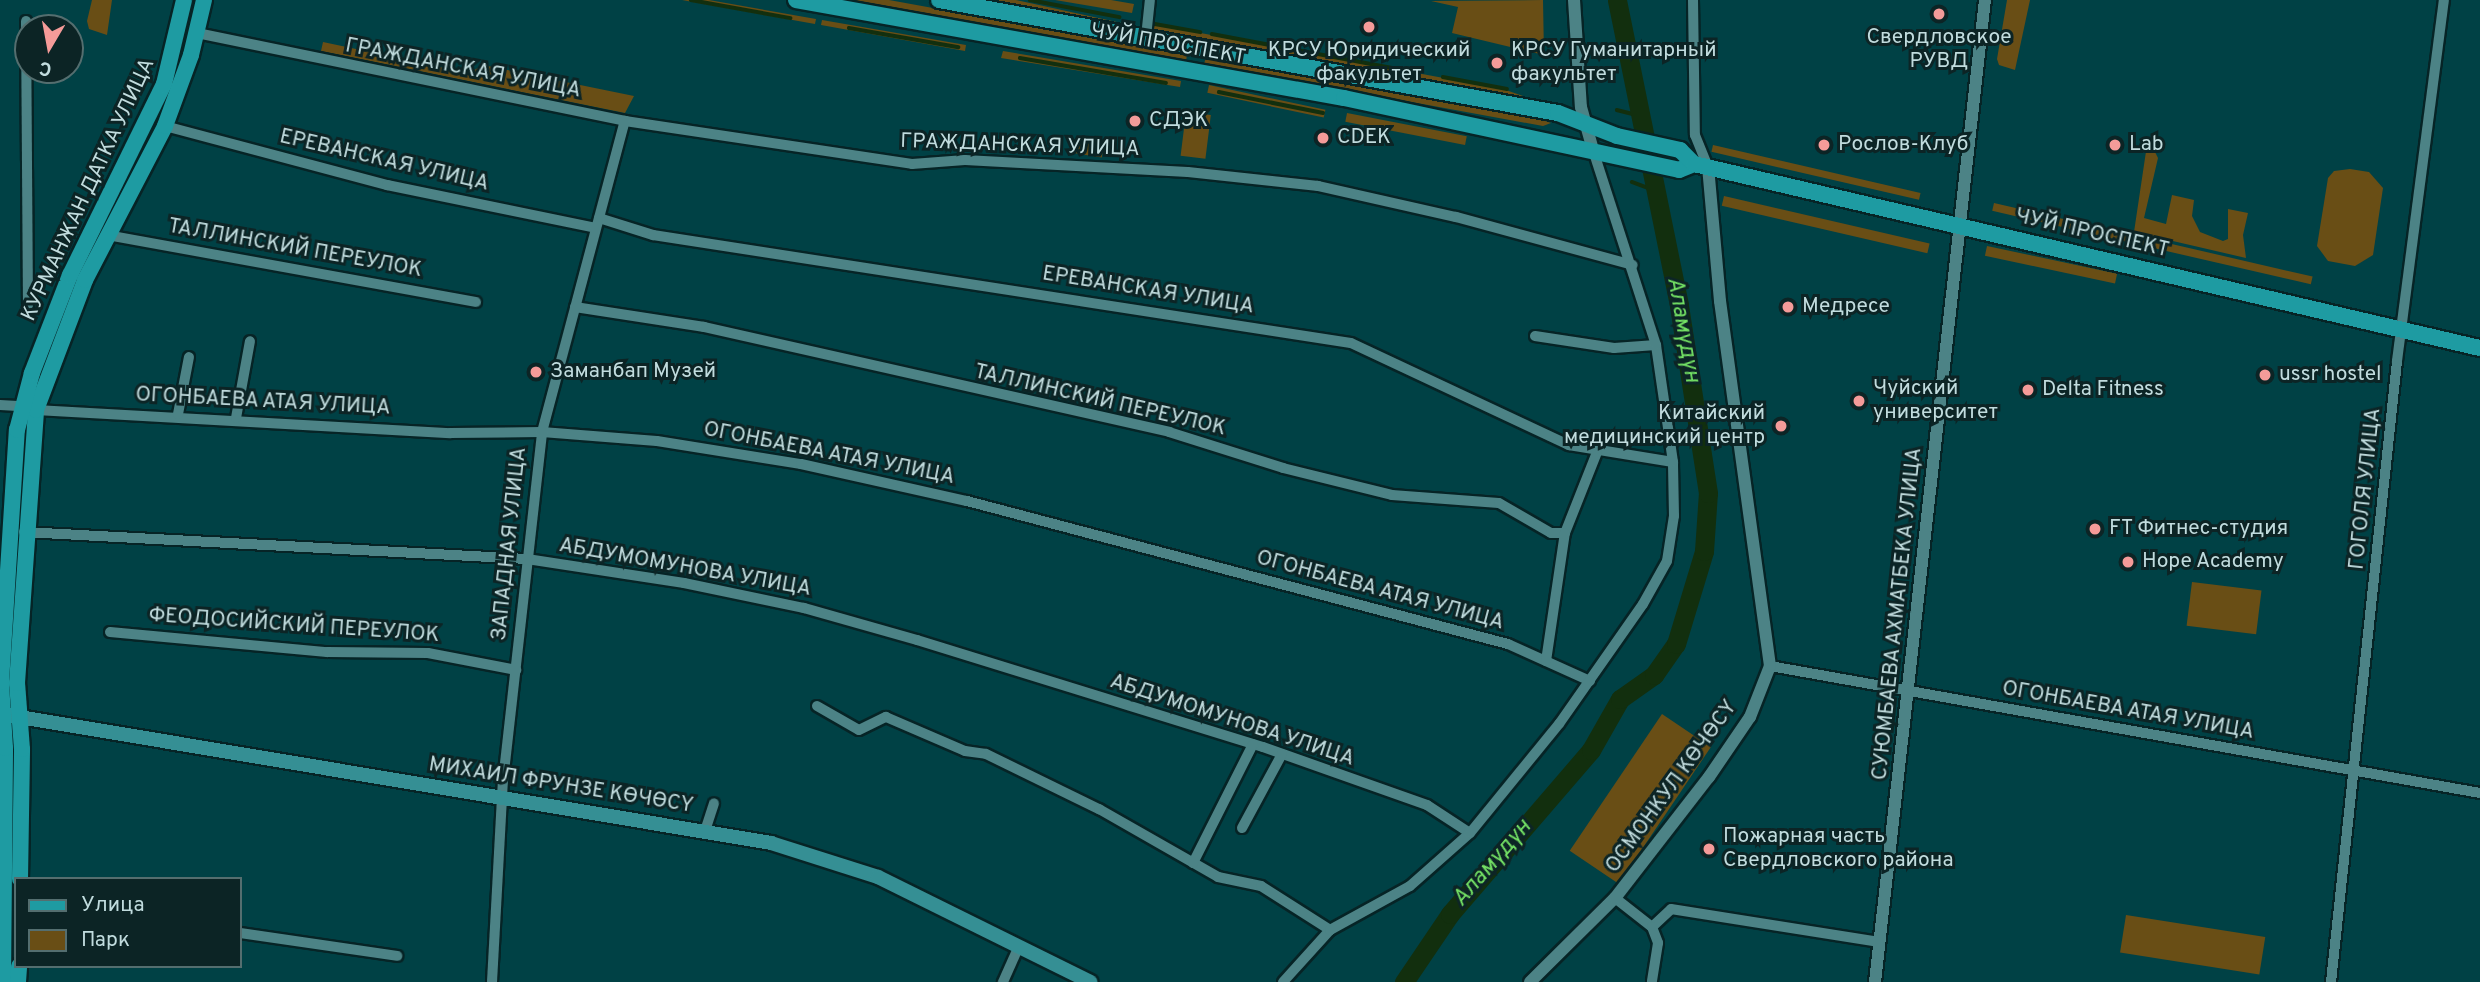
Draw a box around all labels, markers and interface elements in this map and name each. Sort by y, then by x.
marker: Свердловское РУВД [1931,6,1947,22]
north arrow [14,14,84,84]
street label: ЧУЙ ПРОСПЕКТ [1088,19,1248,71]
marker: КРСУ Юридический факультет [1361,19,1377,35]
place label: Свердловское РУВД [1866,25,2012,75]
street label: ГРАЖДАНСКАЯ УЛИЦА [343,34,583,104]
place label: КРСУ Юридический факультет [1267,38,1471,88]
place label: КРСУ Гуманитарный факультет [1511,38,1718,88]
street label: КУРМАНЖАН ДАТКА УЛИЦА [17,54,161,326]
text: С [38,55,54,81]
marker: КРСУ Гуманитарный факультет [1489,55,1505,71]
place label: СДЭК [1149,108,1208,134]
marker: СДЭК [1127,113,1143,129]
street label: ЕРЕВАНСКАЯ УЛИЦА [277,125,491,197]
place label: CDEK [1337,125,1391,151]
street label: ГРАЖДАНСКАЯ УЛИЦА [900,129,1140,163]
marker: CDEK [1315,130,1331,146]
place label: Рослов-Клуб [1838,132,1969,158]
place label: Lab [2129,132,2164,158]
marker: Рослов-Клуб [1816,137,1832,153]
marker: Lab [2107,137,2123,153]
street label: ЧУЙ ПРОСПЕКТ [2013,204,2171,264]
street label: ТАЛЛИНСКИЙ ПЕРЕУЛОК [166,214,424,284]
street label: ЕРЕВАНСКАЯ УЛИЦА [1040,262,1256,320]
water label: Аламүдүн [1659,275,1705,385]
place label: Медресе [1802,294,1890,320]
marker: Медресе [1780,299,1796,315]
place label: Заманбап Музей [550,359,716,385]
street label: ТАЛЛИНСКИЙ ПЕРЕУЛОК [972,360,1228,442]
place label: ussr hostel [2279,362,2381,388]
marker: Заманбап Музей [528,364,544,380]
marker: ussr hostel [2257,367,2273,383]
place label: Чуйский университет [1873,376,1998,426]
place label: Delta Fitness [2042,377,2164,403]
marker: Delta Fitness [2020,382,2036,398]
street label: ОГОНБАЕВА АТАЯ УЛИЦА [134,383,392,421]
marker: Чуйский университет [1851,393,1867,409]
place label: Китайский медицинский центр [1564,401,1765,451]
street label: ГОГОЛЯ УЛИЦА [2345,407,2387,571]
marker: Китайский медицинский центр [1771,416,1791,436]
street label: ОГОНБАЕВА АТАЯ УЛИЦА [700,417,958,491]
street label: СУЮМБАЕВА АХМАТБЕКА УЛИЦА [1868,445,1928,783]
street label: ЗАПАДНАЯ УЛИЦА [487,446,533,642]
place label: FT Фитнес-студия [2109,516,2289,542]
marker: FT Фитнес-студия [2087,521,2103,537]
street label: АБДУМОМУНОВА УЛИЦА [557,533,813,603]
street label: ОГОНБАЕВА АТАЯ УЛИЦА [1253,546,1507,636]
place label: Hope Academy [2142,549,2285,575]
marker: Hope Academy [2120,554,2136,570]
street label: ФЕОДОСИЙСКИЙ ПЕРЕУЛОК [148,603,440,649]
street label: АБДУМОМУНОВА УЛИЦА [1106,669,1358,773]
street label: ОГОНБАЕВА АТАЯ УЛИЦА [1999,676,2257,746]
street label: ОСМОНКУЛ КӨЧӨСҮ [1601,696,1743,878]
street label: МИХАИЛ ФРУНЗЕ КӨЧӨСҮ [427,753,695,819]
water label: Аламүдүн [1448,815,1538,913]
place label: Пожарная часть Свердловского района [1723,824,1953,874]
marker: Пожарная часть Свердловского района [1701,841,1717,857]
legend [14,877,242,968]
text: Улица [81,892,145,919]
text: Парк [81,927,130,954]

